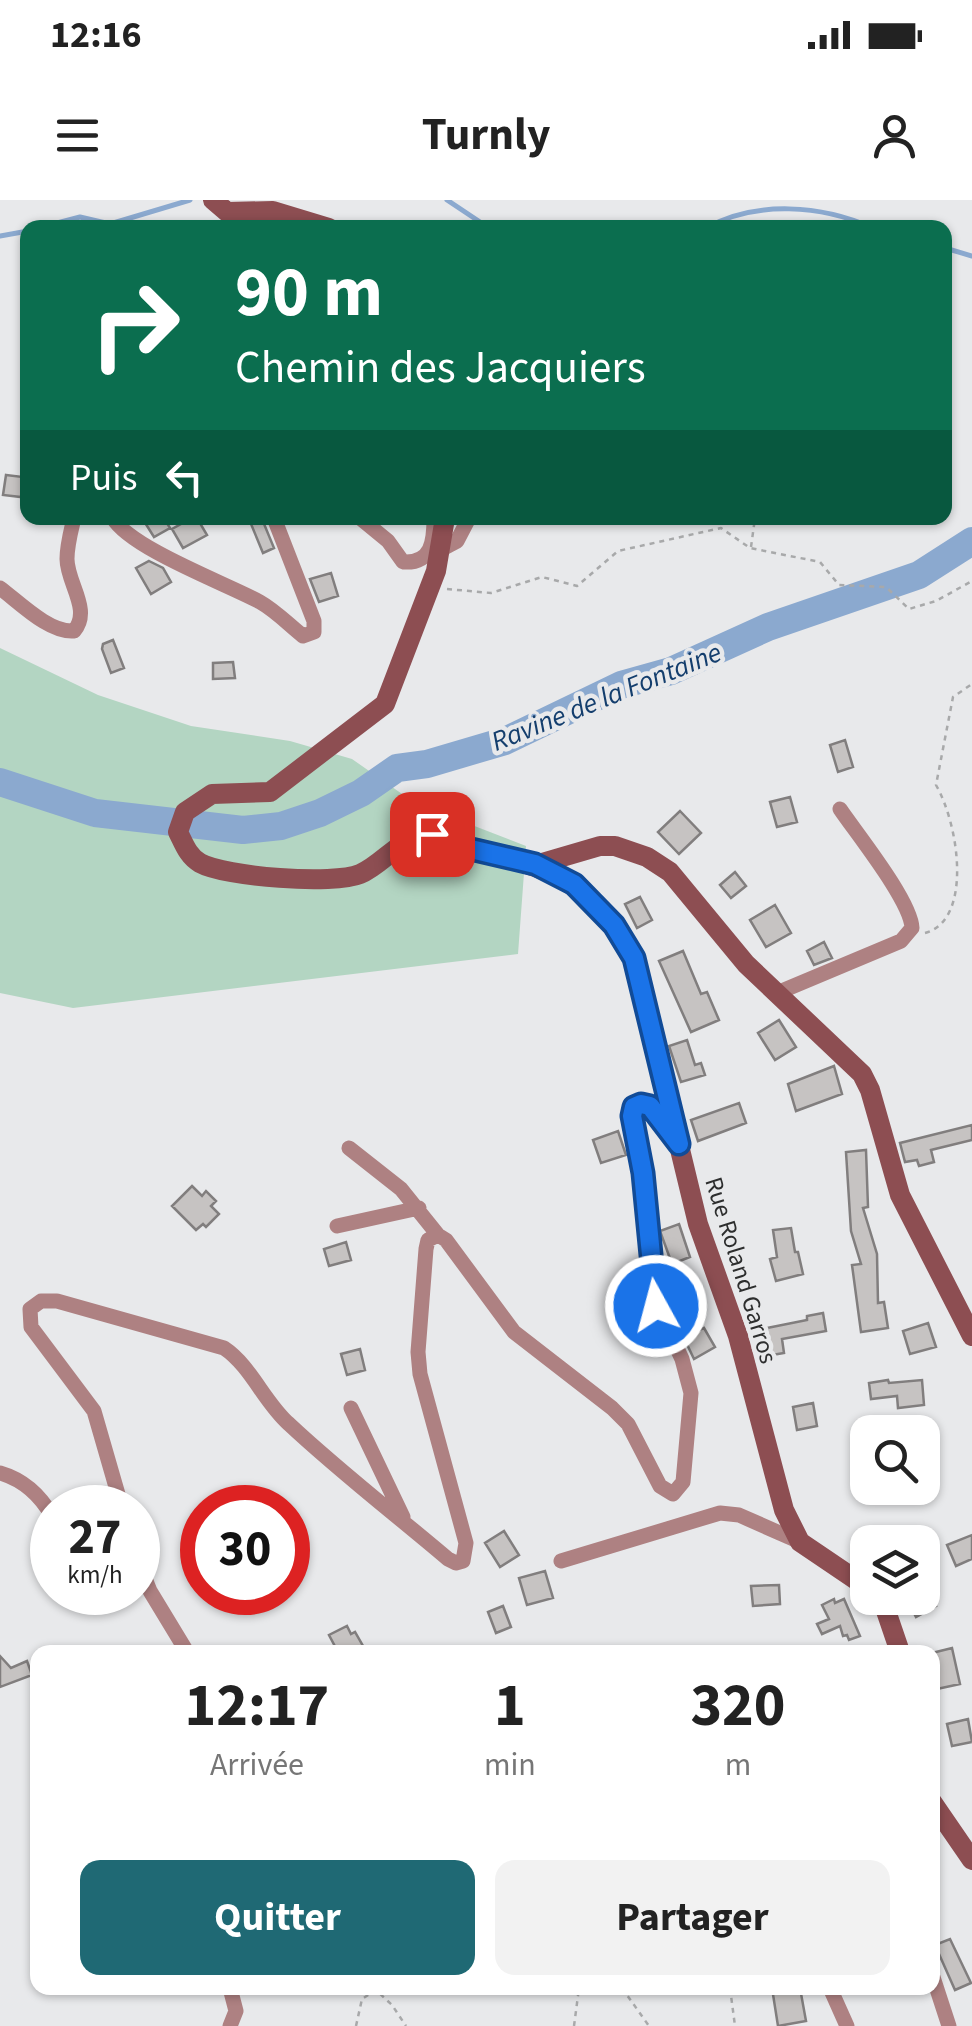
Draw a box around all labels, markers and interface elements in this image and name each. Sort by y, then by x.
text: 12:16 [50,8,142,62]
text: Turnly [422,103,550,167]
icon: menu [50,108,105,163]
icon: person [867,108,922,163]
text: 90 m [235,243,383,343]
icon: right [70,260,200,390]
text: Chemin des Jacquiers [235,336,646,400]
icon: left [157,450,212,505]
text: Puis [70,451,137,505]
water label: Ravine de la Fontaine [485,632,728,761]
pin [390,792,475,877]
icon: arrive [405,807,460,862]
street label: Rue Roland Garros [696,1173,787,1368]
position arrow [604,1254,708,1358]
map controls [850,1415,940,1615]
button: search [850,1415,940,1505]
speed limit sign: 30 [180,1485,310,1615]
text: 27 [69,1502,121,1573]
button: layers [850,1525,940,1615]
text: km/h [67,1557,123,1593]
text: 12:17 [185,1664,329,1749]
text: 1 [494,1664,526,1749]
text: 320 [690,1664,785,1749]
text: Arrivée [210,1742,304,1788]
text: min [484,1742,536,1788]
text: m [725,1742,751,1788]
button: Quitter [80,1860,475,1975]
button: Partager [495,1860,890,1975]

